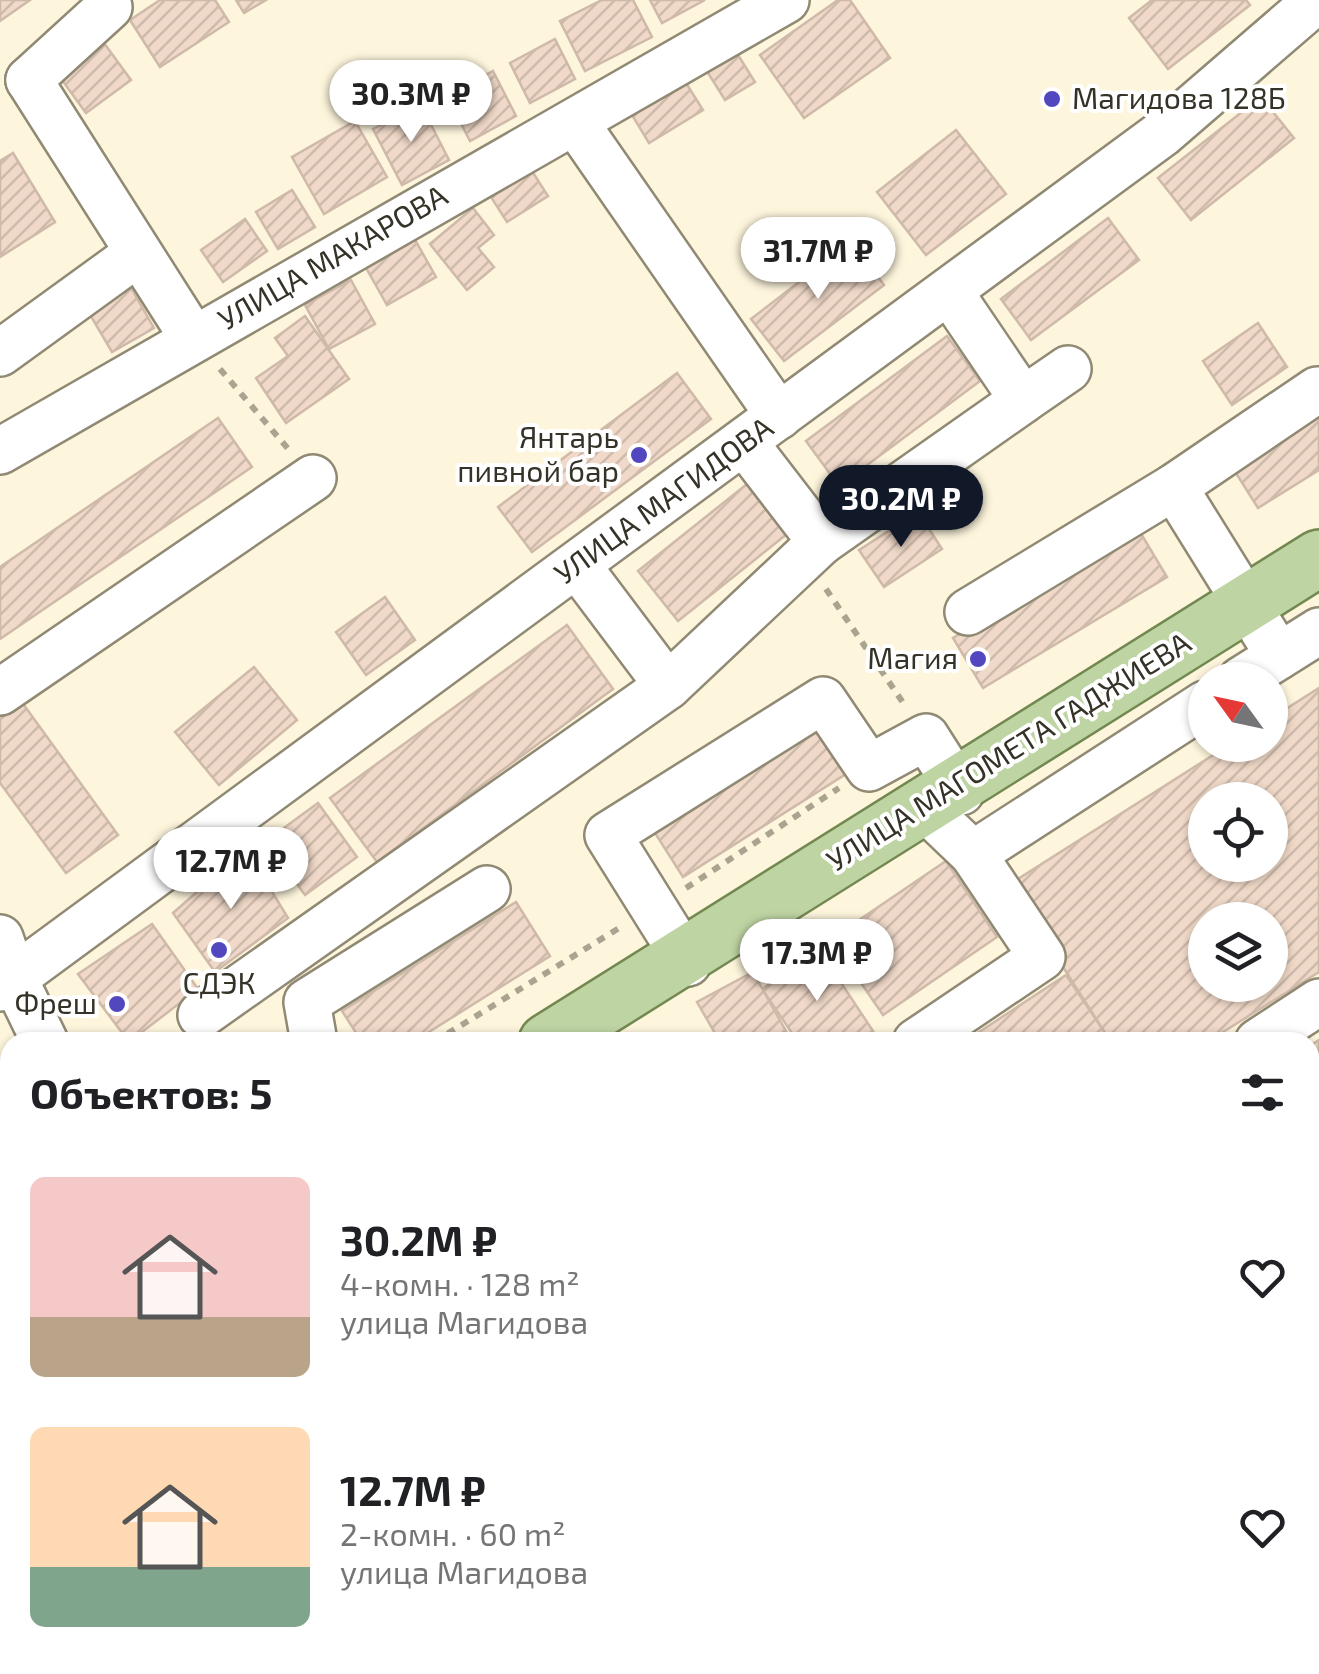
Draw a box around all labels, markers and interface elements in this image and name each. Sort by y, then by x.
pin: 30.3M ₽ [319,60,503,145]
text: 30.3M ₽ [351,73,471,111]
place label: Магидова 128Б [1072,79,1286,115]
marker: Магидова 128Б [1041,88,1063,110]
street label: УЛИЦА МАКАРОВА [211,176,453,336]
pin: 31.7M ₽ [726,217,910,302]
text: 31.7M ₽ [763,230,873,268]
street label: УЛИЦА МАГИДОВА [547,408,779,591]
place label: Янтарь пивной бар [457,418,619,488]
marker: Янтарь пивной бар [628,444,650,466]
pin: 30.2M ₽ [809,465,993,550]
text: 30.2M ₽ [841,478,961,516]
street label: УЛИЦА МАГОМЕТА ГАДЖИЕВА [819,623,1197,878]
place label: Магия [867,639,958,675]
marker: Магия [967,648,989,670]
north arrow [1188,662,1288,762]
map controls [1188,662,1288,1002]
button: locate [1188,782,1288,882]
pin: 12.7M ₽ [139,827,323,912]
text: 12.7M ₽ [175,840,287,878]
button: layers [1188,902,1288,1002]
pin: 17.3M ₽ [725,919,909,1004]
text: 17.3M ₽ [762,932,872,970]
marker: СДЭК [208,939,230,961]
place label: СДЭК [182,964,256,1000]
place label: Фреш [14,984,97,1020]
marker: Фреш [106,993,128,1015]
icon: filters [1235,1065,1290,1120]
text: Объектов: 5 [30,1067,272,1117]
text: 30.2M ₽ [340,1214,497,1264]
icon: home [110,1217,230,1337]
icon: heart [1235,1250,1290,1305]
text: 4-комн. · 128 m² [340,1264,580,1302]
text: улица Магидова [340,1302,588,1340]
text: 12.7M ₽ [340,1464,486,1514]
icon: home [110,1467,230,1587]
icon: heart [1235,1500,1290,1555]
text: 2-комн. · 60 m² [340,1514,565,1552]
text: улица Магидова [340,1552,588,1590]

